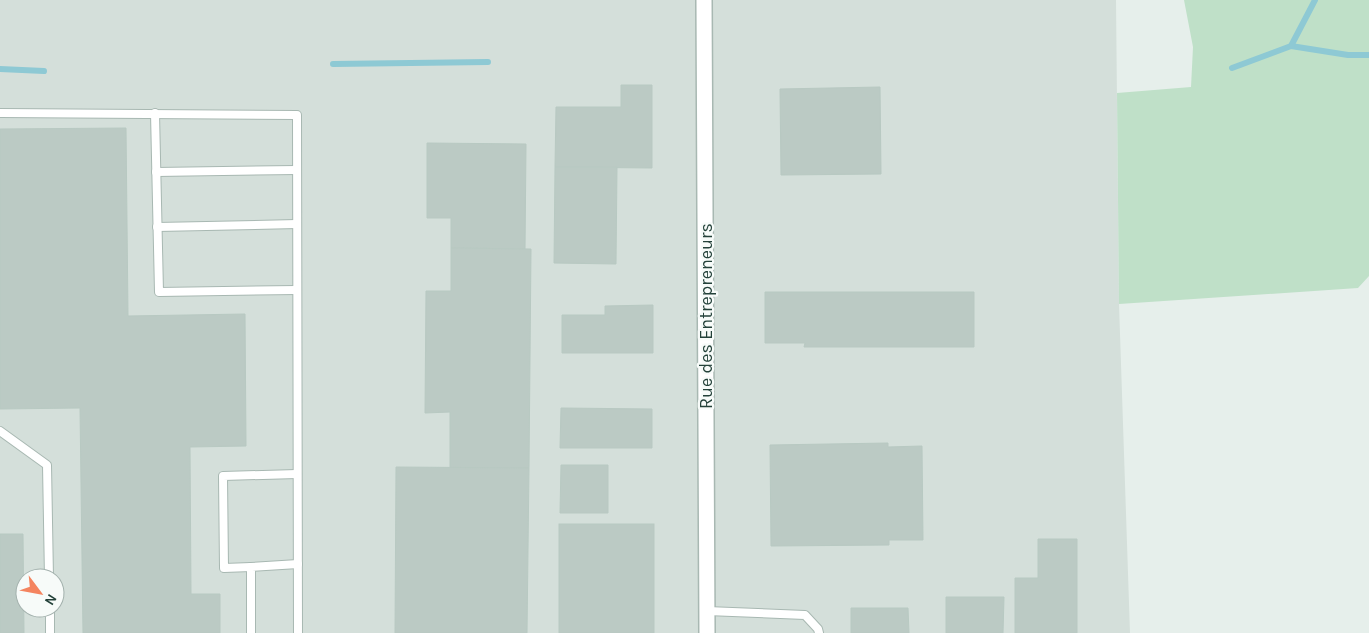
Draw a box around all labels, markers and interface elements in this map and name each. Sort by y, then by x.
street label: Rue des Entrepreneurs [695,223,717,409]
north arrow [15,568,65,618]
text: N [41,591,60,608]

